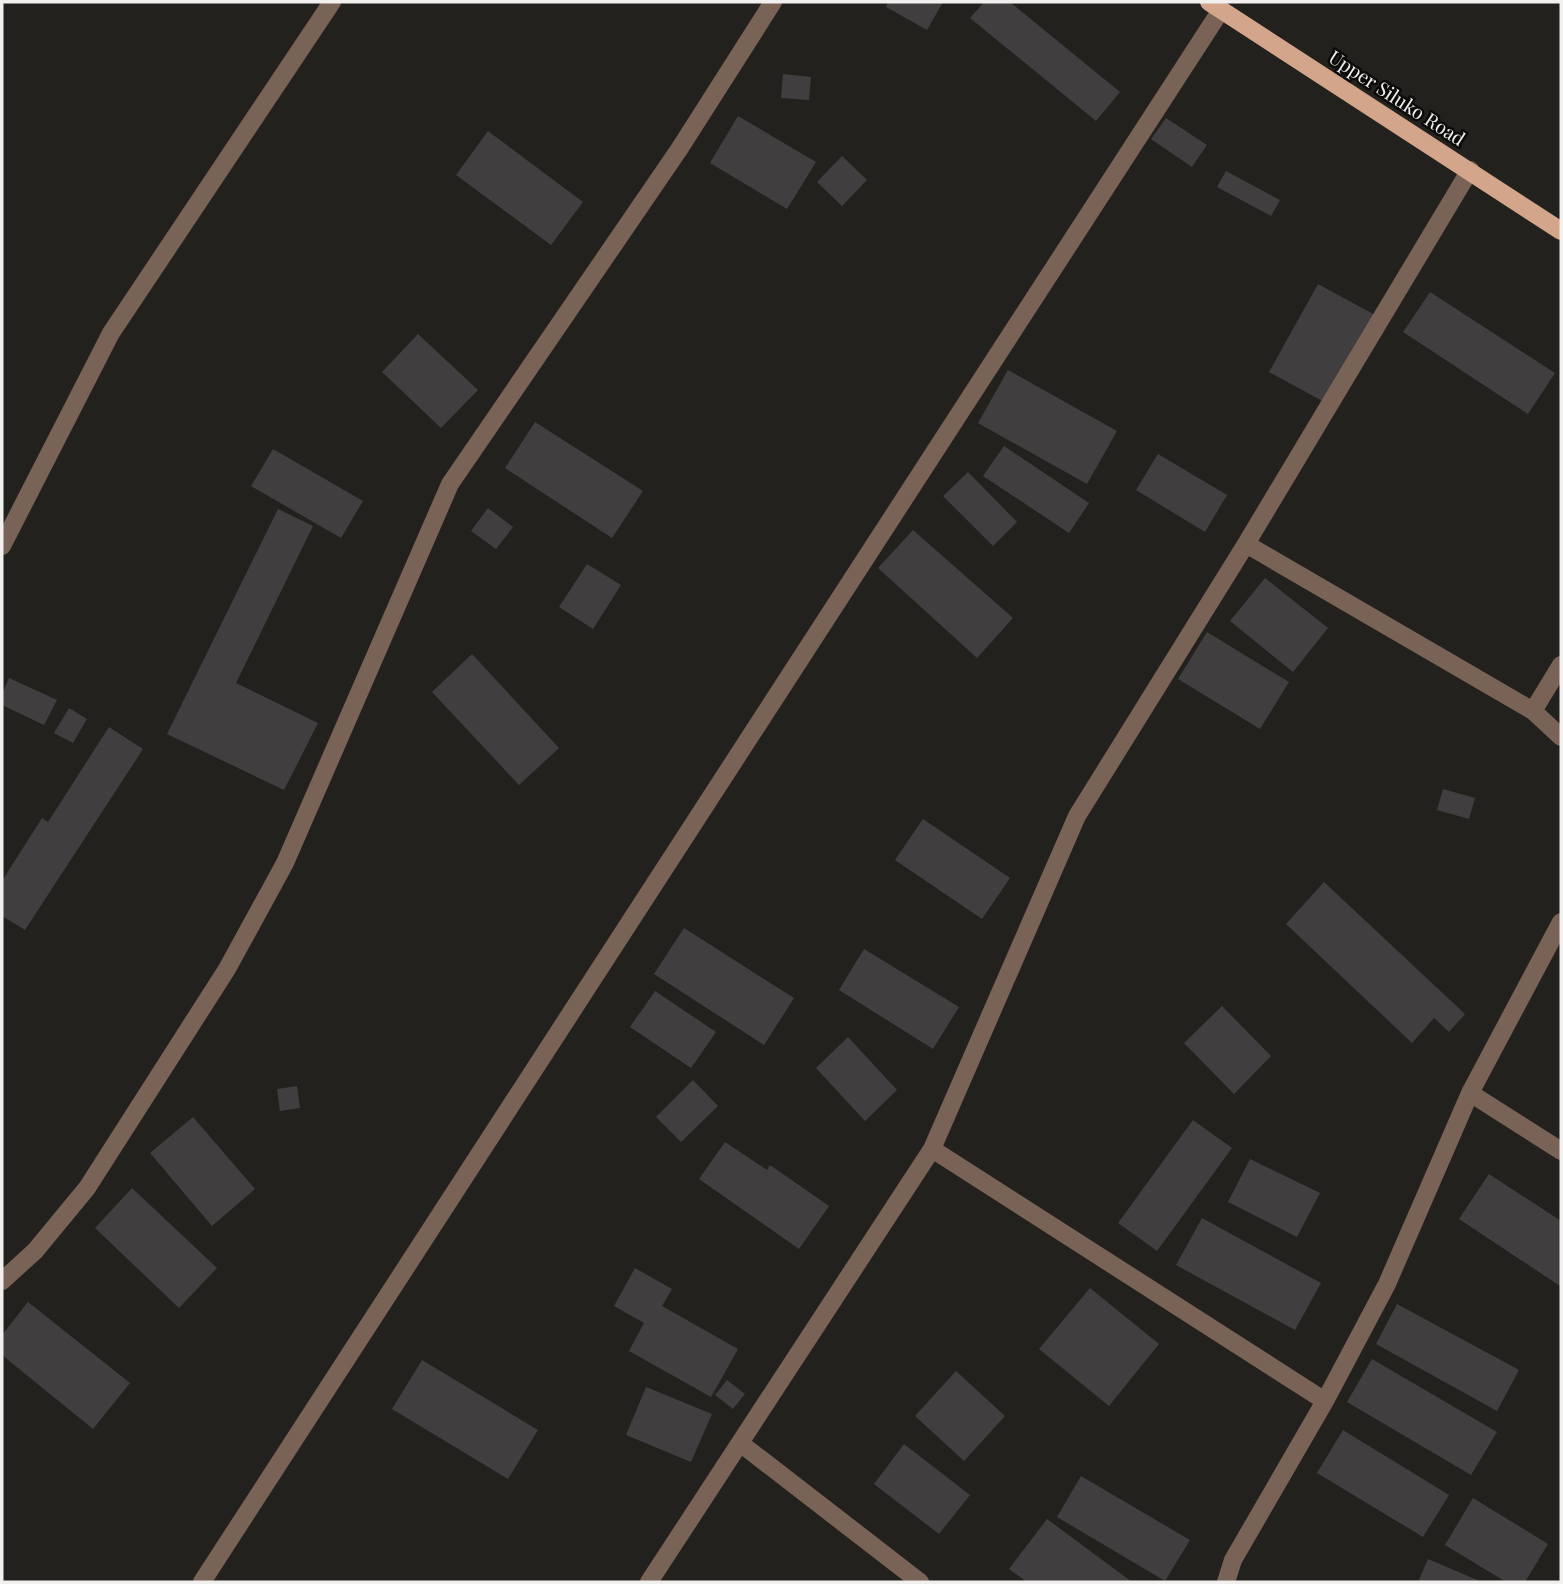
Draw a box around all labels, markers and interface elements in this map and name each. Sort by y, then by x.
street label: Upper Siluko Road [1324,43,1471,151]

